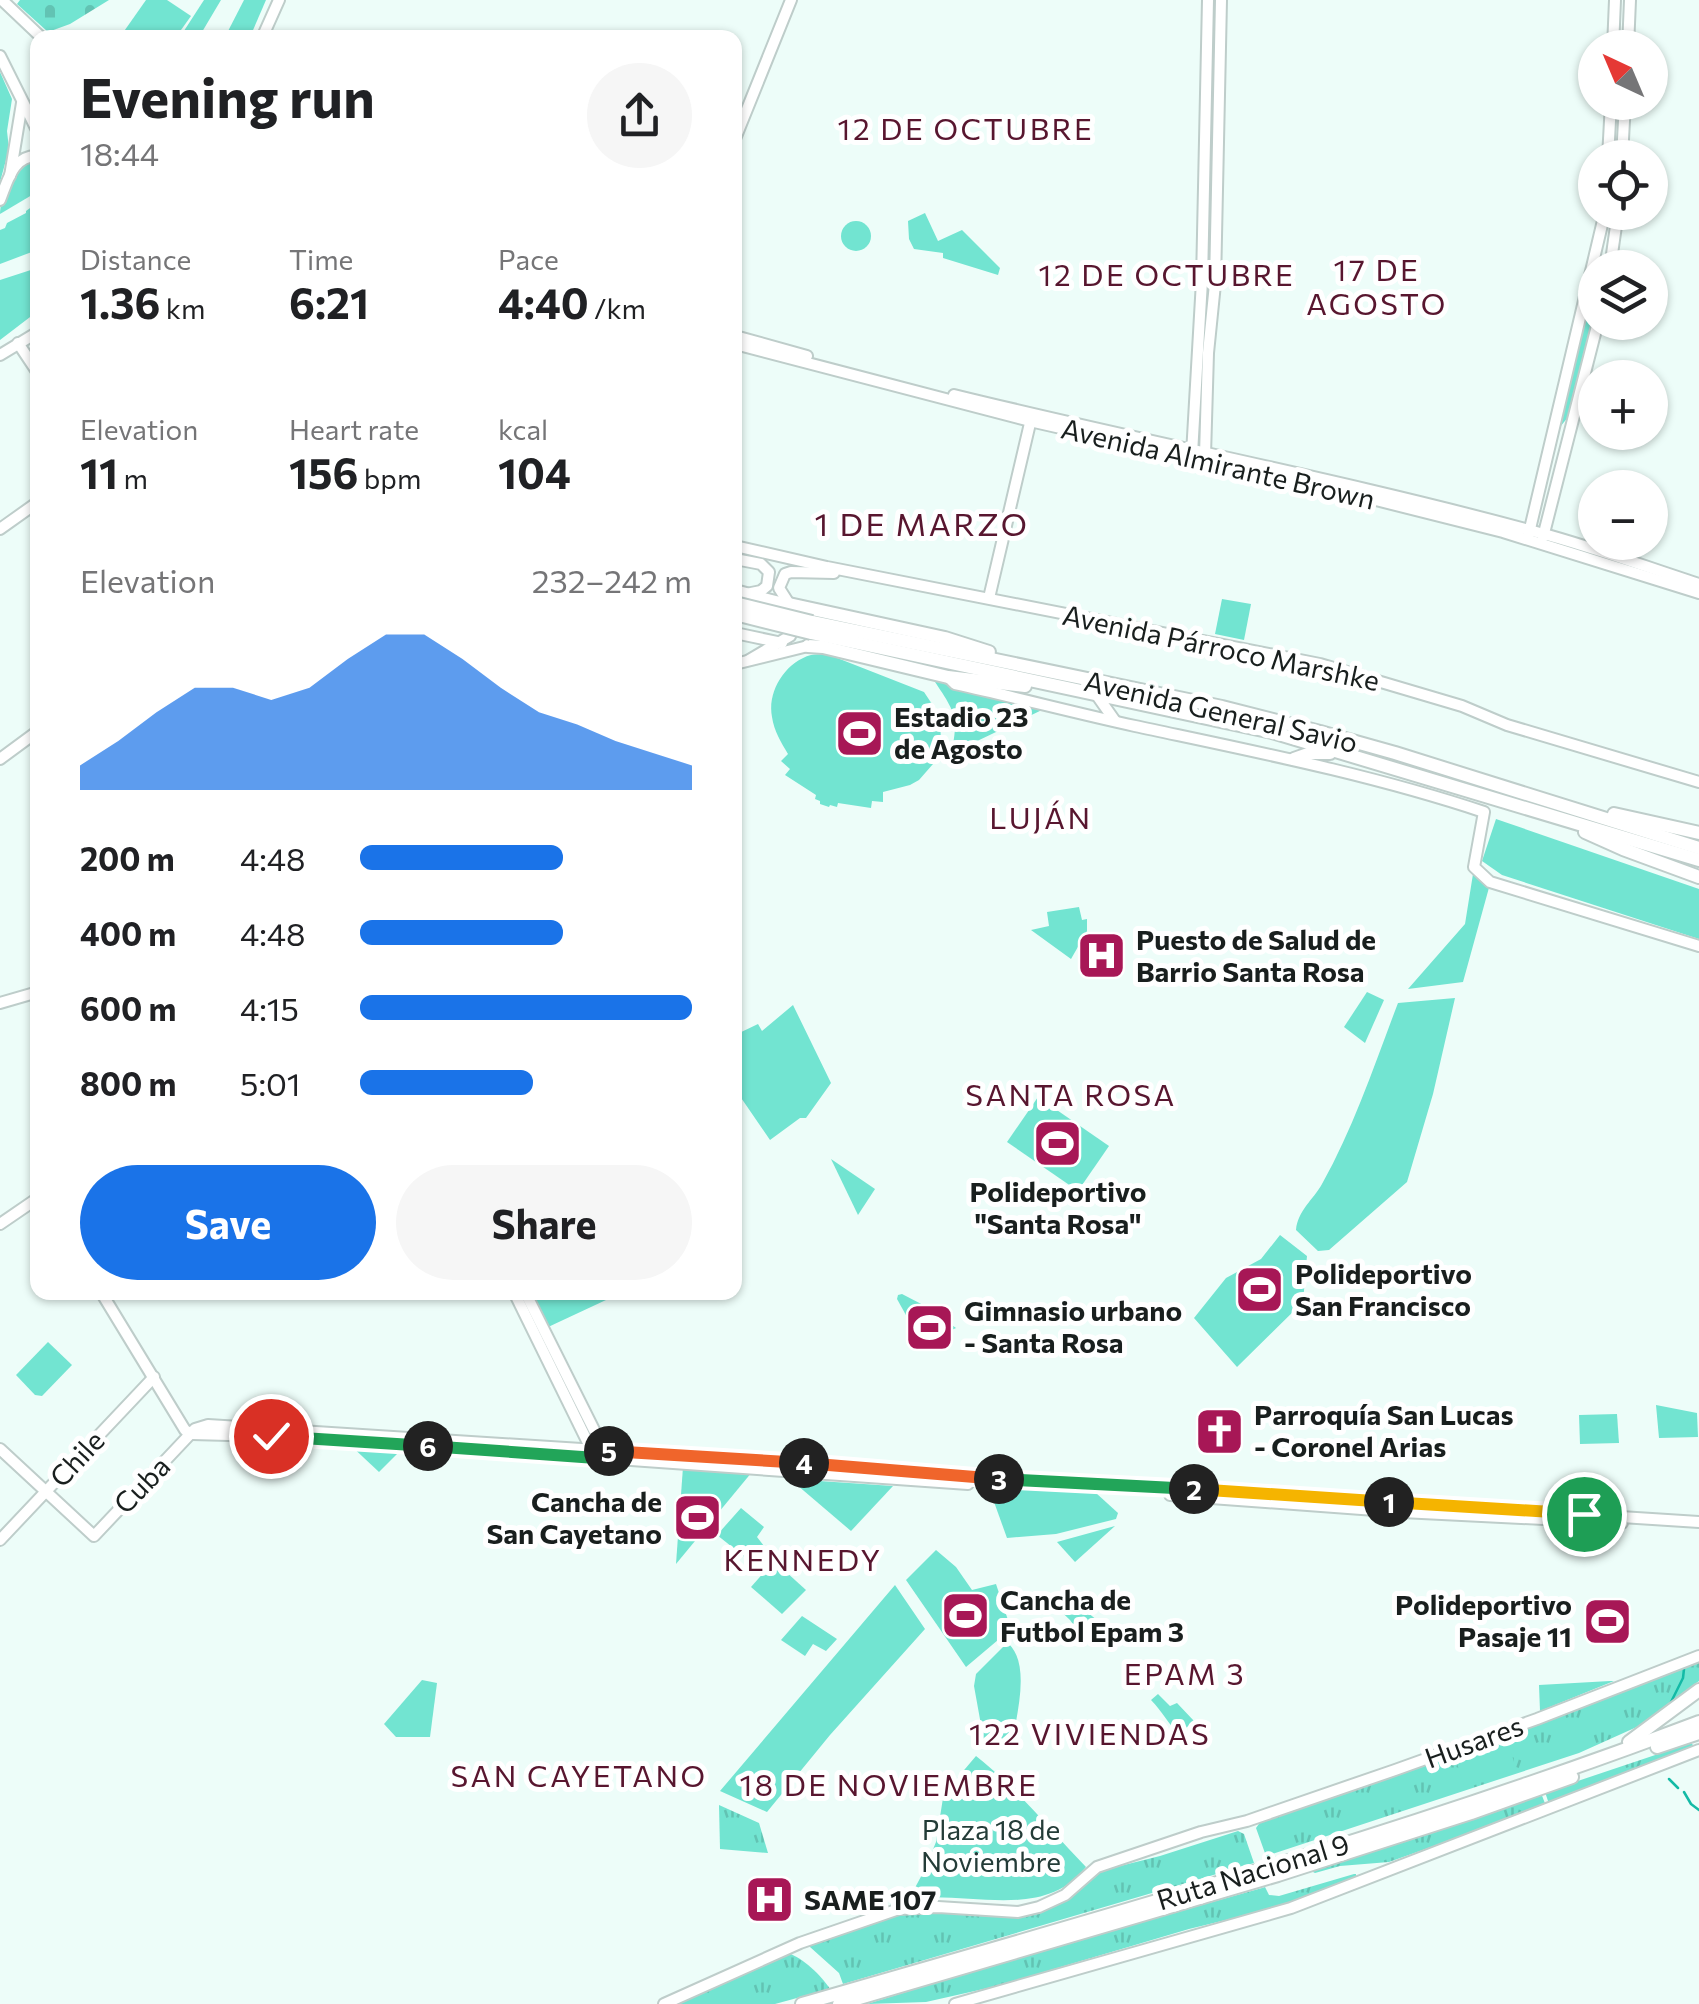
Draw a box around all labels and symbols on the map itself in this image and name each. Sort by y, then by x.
north arrow [1578,30,1668,120]
district label: 12 DE OCTUBRE [838,109,1094,146]
district label: 17 DE AGOSTO [1306,250,1448,321]
district label: 12 DE OCTUBRE [1039,255,1295,292]
street label: Avenida Almirante Brown [1058,410,1378,516]
district label: 1 DE MARZO [815,503,1029,543]
street label: Avenida Párroco Marshke [1060,597,1383,697]
street label: Avenida General Savio [1081,663,1361,759]
place label: Estadio 23 de Agosto [894,699,1029,765]
sports icon: Estadio 23 de Agosto [833,707,885,759]
district label: LUJÁN [989,798,1093,835]
place label: Puesto de Salud de Barrio Santa Rosa [1136,922,1376,988]
hospital icon: Puesto de Salud de Barrio Santa Rosa [1075,930,1127,982]
district label: SANTA ROSA [965,1075,1177,1112]
sports icon: Polideportivo "Santa Rosa" [1032,1118,1084,1170]
place label: Polideportivo "Santa Rosa" [970,1174,1146,1240]
place label: Polideportivo San Francisco [1295,1256,1472,1322]
sports icon: Polideportivo San Francisco [1234,1264,1286,1316]
place label: Gimnasio urbano - Santa Rosa [964,1293,1182,1359]
sports icon: Gimnasio urbano - Santa Rosa [903,1301,955,1353]
pin [229,1394,314,1479]
place label: Parroquía San Lucas - Coronel Arias [1254,1397,1513,1463]
church icon: Parroquía San Lucas - Coronel Arias [1193,1405,1245,1457]
pin: 6 [403,1421,453,1471]
street label: Chile [42,1423,111,1493]
pin: 5 [584,1426,634,1476]
pin: 4 [779,1438,829,1488]
street label: Cuba [106,1449,176,1520]
pin: 3 [974,1454,1024,1504]
pin: 2 [1169,1464,1219,1514]
pin [1542,1472,1627,1557]
pin: 1 [1364,1477,1414,1527]
place label: Cancha de San Cayetano [486,1484,662,1550]
sports icon: Cancha de San Cayetano [671,1492,723,1544]
district label: KENNEDY [724,1540,883,1577]
place label: Cancha de Futbol Epam 3 [1000,1582,1184,1648]
place label: Polideportivo Pasaje 11 [1395,1587,1572,1653]
sports icon: Cancha de Futbol Epam 3 [939,1590,991,1642]
sports icon: Polideportivo Pasaje 11 [1581,1595,1633,1647]
district label: EPAM 3 [1124,1654,1246,1691]
street label: Husares [1420,1708,1528,1775]
district label: 122 VIVIENDAS [969,1714,1211,1751]
district label: SAN CAYETANO [450,1756,708,1793]
district label: 18 DE NOVIEMBRE [739,1765,1039,1802]
park label: Plaza 18 de Noviembre [921,1812,1061,1878]
street label: Ruta Nacional 9 [1152,1826,1353,1916]
hospital icon: SAME 107 [743,1874,795,1926]
place label: SAME 107 [804,1882,936,1916]

